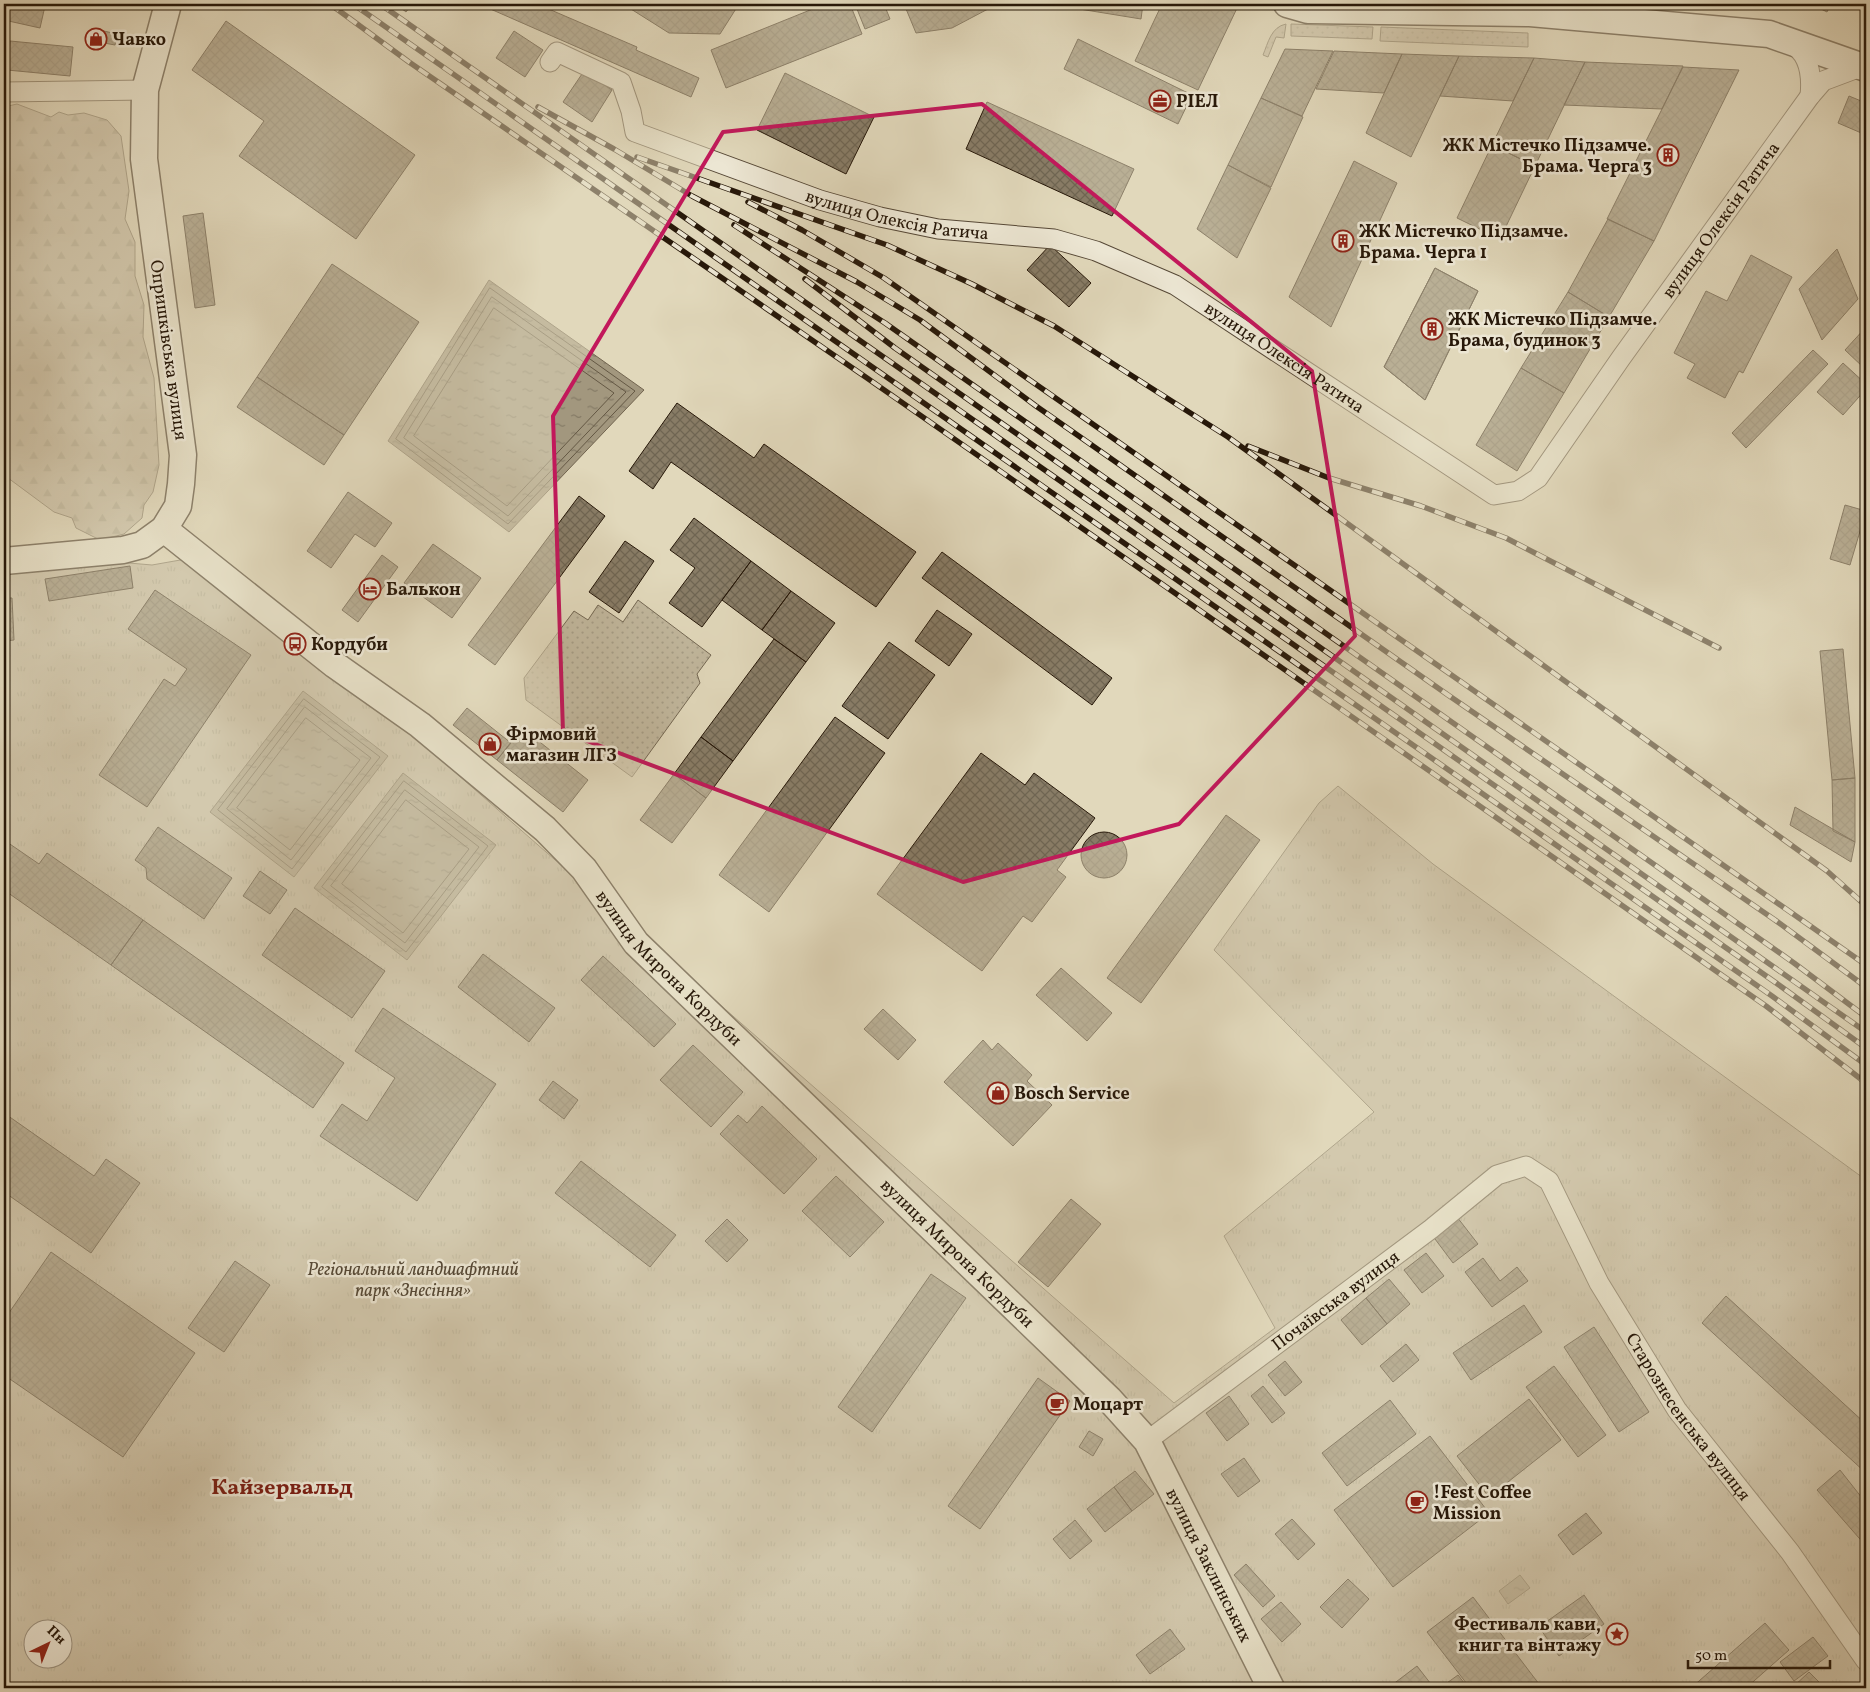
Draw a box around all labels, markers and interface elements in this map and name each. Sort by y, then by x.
shop icon: Чавко [84,27,108,51]
place label: Чавко [112,28,166,53]
office icon: РІЕЛ [1148,89,1172,113]
place label: РІЕЛ [1176,90,1218,115]
place label: ЖК Містечко Підзамче. Брама. Черга 3 [1443,134,1652,180]
street label: вулиця Олексія Ратича [1657,138,1787,304]
building icon: ЖК Містечко Підзамче. Брама. Черга 3 [1656,143,1680,167]
street label: вулиця Олексія Ратича [801,185,990,247]
place label: ЖК Містечко Підзамче. Брама. Черга 1 [1359,220,1568,266]
building icon: ЖК Містечко Підзамче. Брама. Черга 1 [1331,229,1355,253]
street label: Опришківська вулиця [142,258,193,442]
street label: вулиця Олексія Ратича [1199,297,1369,420]
place label: ЖК Містечко Підзамче. Брама, будинок 3 [1448,308,1657,354]
building icon: ЖК Містечко Підзамче. Брама, будинок 3 [1420,317,1444,341]
hotel icon: Балькон [358,577,382,601]
place label: Балькон [386,578,461,603]
bus stop icon: Кордуби [283,632,307,656]
place label: Кордуби [311,633,388,658]
place label: Фірмовий магазин ЛГЗ [506,723,617,769]
shop icon: Фірмовий магазин ЛГЗ [478,732,502,756]
street label: вулиця Мирона Кордуби [589,886,747,1053]
shop icon: Bosch Service [986,1081,1010,1105]
place label: Bosch Service [1014,1082,1130,1107]
street label: вулиця Мирона Кордуби [874,1174,1039,1334]
street label: Почаївська вулиця [1267,1246,1405,1358]
park label: Регіональний ландшафтний парк «Знесіння» [307,1258,519,1304]
street label: Старознесенська вулиця [1619,1329,1756,1507]
cafe icon: Моцарт [1045,1392,1069,1416]
place label: Моцарт [1073,1393,1143,1418]
district label: Кайзервальд [211,1473,353,1504]
place label: !Fest Coffee Mission [1433,1481,1532,1527]
street label: вулиця Заклинських [1159,1484,1257,1647]
cafe icon: !Fest Coffee Mission [1405,1490,1429,1514]
place label: Фестиваль кави, книг та вінтажу [1454,1613,1601,1659]
north arrow [22,1620,72,1670]
text: Пн [42,1622,70,1649]
place icon: Фестиваль кави, книг та вінтажу [1605,1622,1629,1646]
scale bar [1688,1637,1830,1669]
text: 50 m [1695,1646,1727,1667]

